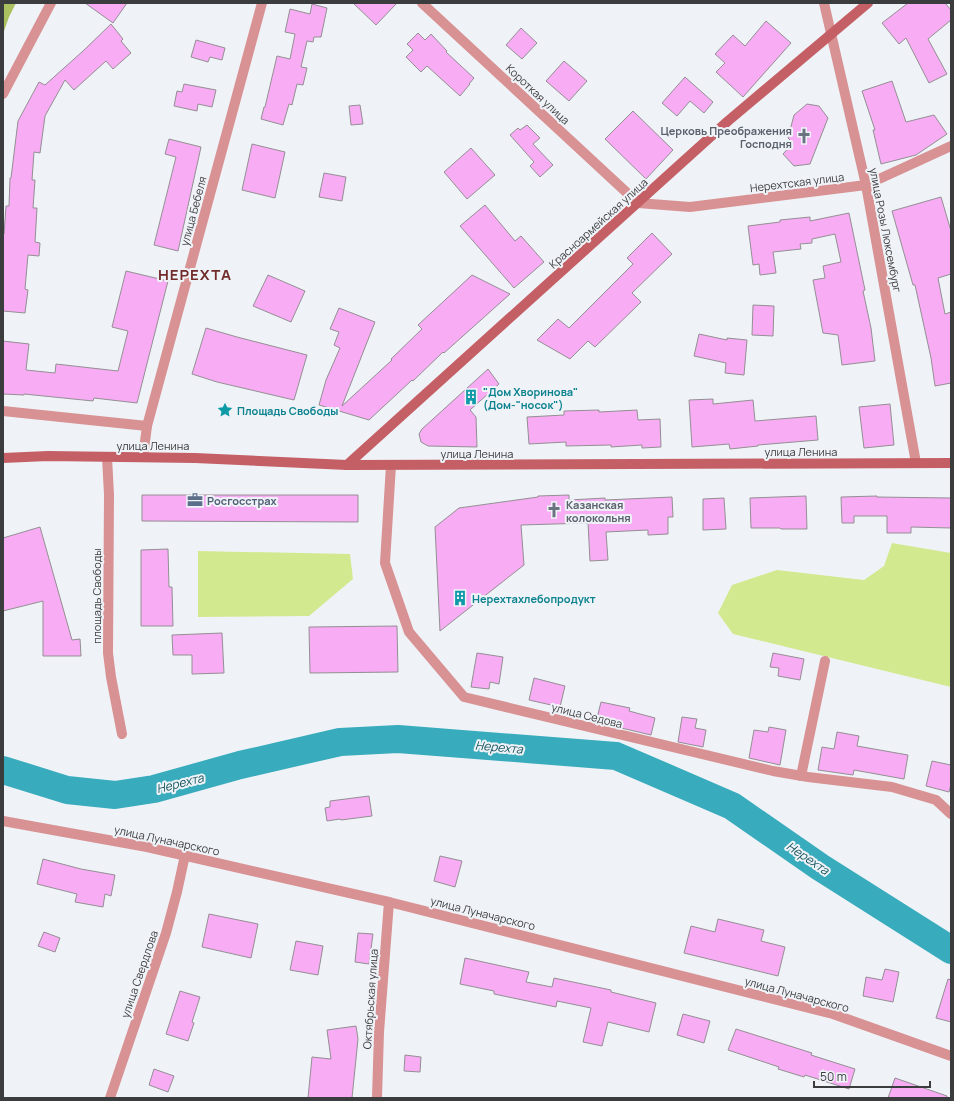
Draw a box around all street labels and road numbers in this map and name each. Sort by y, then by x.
street label: Короткая улица [503,61,573,127]
street label: улица Розы Люксембург [867,166,905,294]
street label: Нерехтская улица [749,169,845,195]
street label: улица Бебеля [176,174,210,248]
street label: Красноармейская улица [545,175,651,271]
street label: улица Ленина [117,438,189,453]
street label: улица Ленина [765,444,837,459]
street label: улица Ленина [441,446,513,461]
street label: площадь Свободы [89,548,104,644]
street label: улица Седова [550,699,624,731]
street label: улица Луначарского [113,821,222,859]
street label: улица Луначарского [429,893,537,933]
street label: улица Свердлова [117,928,161,1020]
street label: Октябрьская улица [359,948,381,1050]
street label: улица Луначарского [743,973,851,1015]

